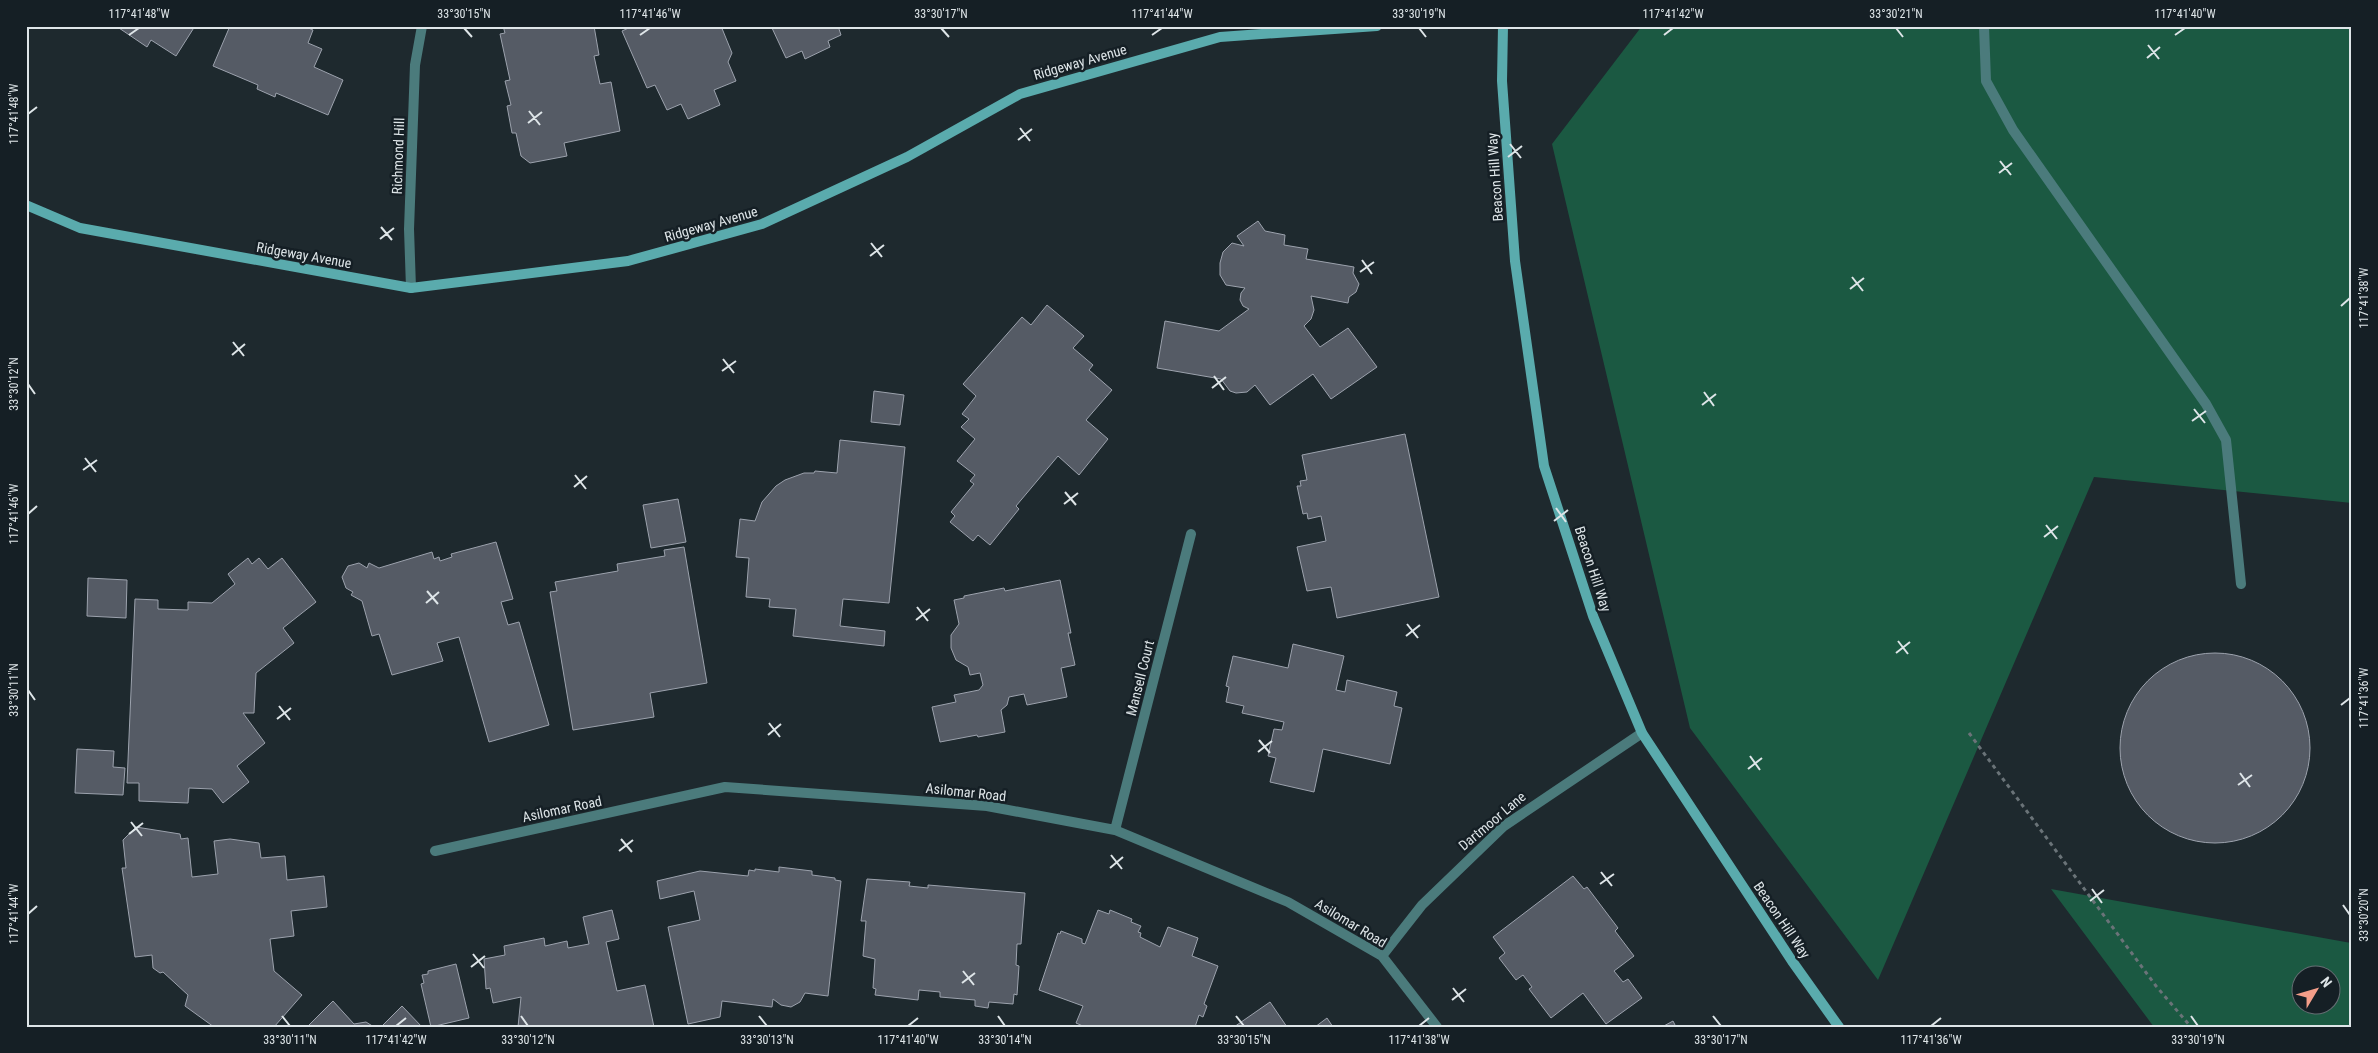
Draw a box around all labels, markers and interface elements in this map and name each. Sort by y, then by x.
text: 117°41'48"W [108,7,170,21]
text: 33°30'15"N [437,7,491,21]
text: 117°41'46"W [619,7,681,21]
text: 33°30'17"N [914,7,968,21]
text: 117°41'44"W [1131,7,1193,21]
text: 33°30'19"N [1392,7,1446,21]
text: 117°41'42"W [1642,7,1704,21]
text: 33°30'21"N [1869,7,1923,21]
text: 117°41'40"W [2154,7,2216,21]
street label: Ridgeway Avenue [1032,41,1129,83]
text: 117°41'48"W [7,83,21,145]
street label: Richmond Hill [389,117,407,195]
street label: Beacon Hill Way [1484,132,1506,222]
street label: Ridgeway Avenue [663,203,760,245]
street label: Ridgeway Avenue [255,239,353,271]
text: 117°41'38"W [2357,267,2371,329]
text: 33°30'12"N [7,357,21,411]
text: 117°41'46"W [7,483,21,545]
street label: Beacon Hill Way [1572,524,1614,614]
street label: Mansell Court [1123,639,1157,717]
text: 33°30'11"N [7,663,21,717]
text: 117°41'36"W [2357,667,2371,729]
street label: Asilomar Road [925,780,1007,804]
street label: Dartmoor Lane [1455,788,1529,854]
street label: Asilomar Road [521,793,603,825]
street label: Beacon Hill Way [1751,879,1814,961]
text: 117°41'44"W [7,883,21,945]
text: 33°30'20"N [2357,888,2371,942]
street label: Asilomar Road [1312,895,1390,951]
north arrow [2290,966,2340,1016]
text: N [2317,974,2335,990]
text: 33°30'11"N [263,1033,317,1047]
text: 117°41'42"W [365,1033,427,1047]
text: 33°30'12"N [501,1033,555,1047]
text: 33°30'13"N [740,1033,794,1047]
text: 117°41'40"W [877,1033,939,1047]
text: 33°30'14"N [978,1033,1032,1047]
text: 33°30'15"N [1217,1033,1271,1047]
text: 117°41'38"W [1388,1033,1450,1047]
text: 33°30'17"N [1694,1033,1748,1047]
text: 117°41'36"W [1900,1033,1962,1047]
text: 33°30'19"N [2171,1033,2225,1047]

